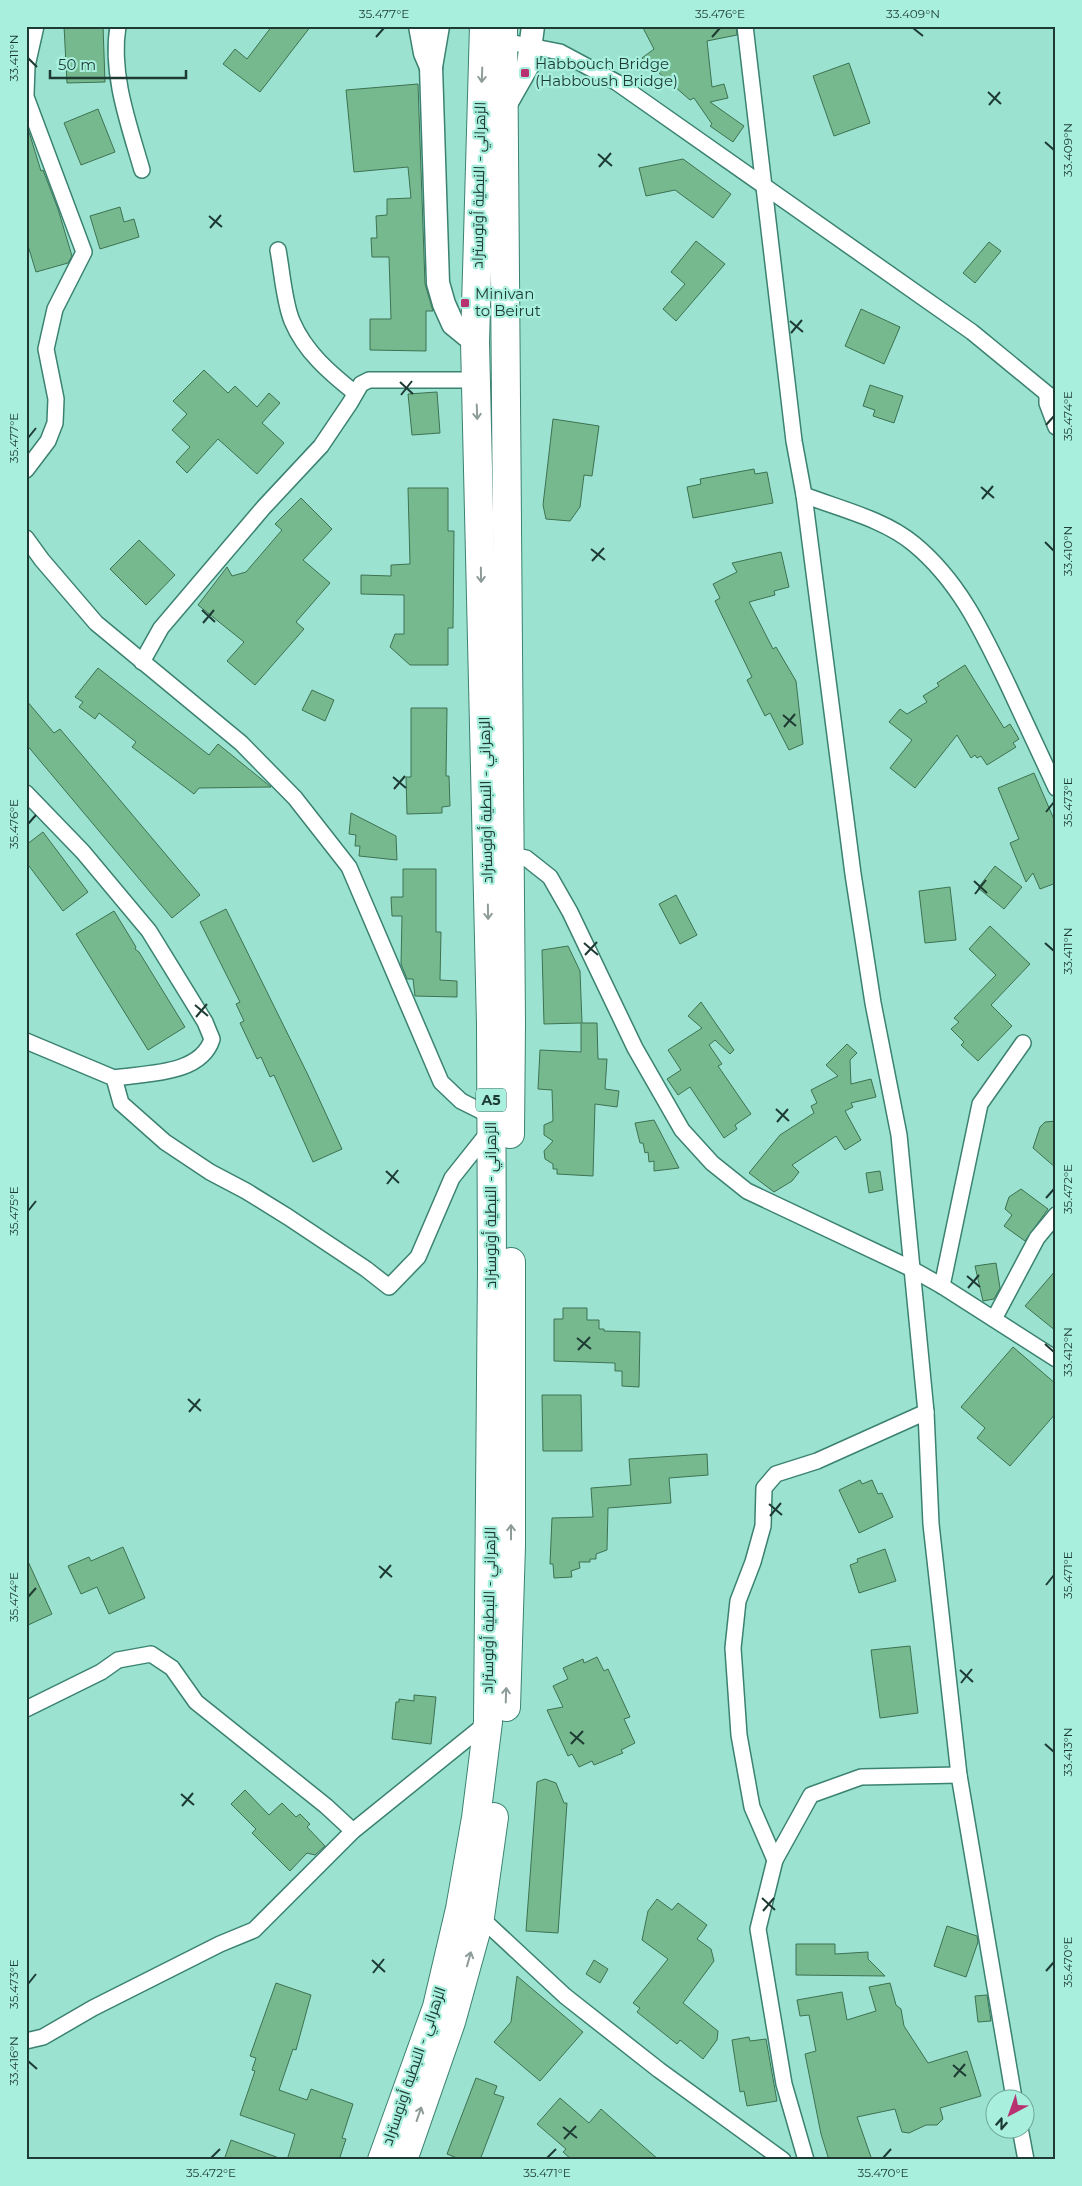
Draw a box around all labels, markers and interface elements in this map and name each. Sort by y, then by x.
text: 35.477°E [359,6,409,21]
text: 35.476°E [695,6,745,21]
text: 33.409°N [886,6,940,21]
text: 33.411°N [6,35,21,81]
scale bar [50,48,186,80]
place label: Habbouch Bridge (Habboush Bridge) [535,54,678,90]
text: 50 m [58,55,96,74]
one-way arrow [477,67,486,83]
marker: Habbouch Bridge (Habboush Bridge) [519,67,531,79]
street label: الزهراني - النبطية أوتوستراد [468,101,492,269]
text: 33.409°N [1060,123,1075,177]
place label: Minivan to Beirut [475,284,541,320]
marker: Minivan to Beirut [459,297,471,309]
text: 35.474°E [1060,391,1075,441]
one-way arrow [472,404,482,420]
text: 35.477°E [6,413,21,463]
text: 33.410°N [1060,526,1075,576]
one-way arrow [476,566,486,583]
street label: الزهراني - النبطية أوتوستراد [475,716,499,884]
text: 35.473°E [1060,777,1075,827]
text: 35.476°E [6,799,21,849]
one-way arrow [483,904,493,920]
text: 33.411°N [1060,928,1075,974]
road number: A5 [476,1088,506,1112]
street label: الزهراني - النبطية أوتوستراد [481,1122,503,1288]
text: 35.472°E [1060,1164,1075,1214]
text: 35.475°E [6,1186,21,1236]
text: 33.412°N [1060,1327,1075,1377]
one-way arrow [506,1524,516,1540]
street label: الزهراني - النبطية أوتوستراد [478,1526,502,1694]
text: 35.471°E [1060,1551,1075,1599]
text: 35.474°E [6,1572,21,1622]
one-way arrow [502,1687,511,1703]
text: 33.413°N [1060,1727,1075,1777]
text: 35.470°E [1060,1936,1075,1988]
one-way arrow [464,1951,474,1967]
text: 35.473°E [6,1959,21,2009]
street label: الزهراني - النبطية أوتوستراد [377,1984,452,2149]
text: 33.416°N [6,2036,21,2086]
north arrow [984,2088,1034,2138]
one-way arrow [415,2106,424,2122]
text: N [991,2113,1012,2134]
text: 35.472°E [186,2165,236,2180]
text: 35.471°E [523,2165,571,2180]
text: 35.470°E [857,2165,909,2180]

